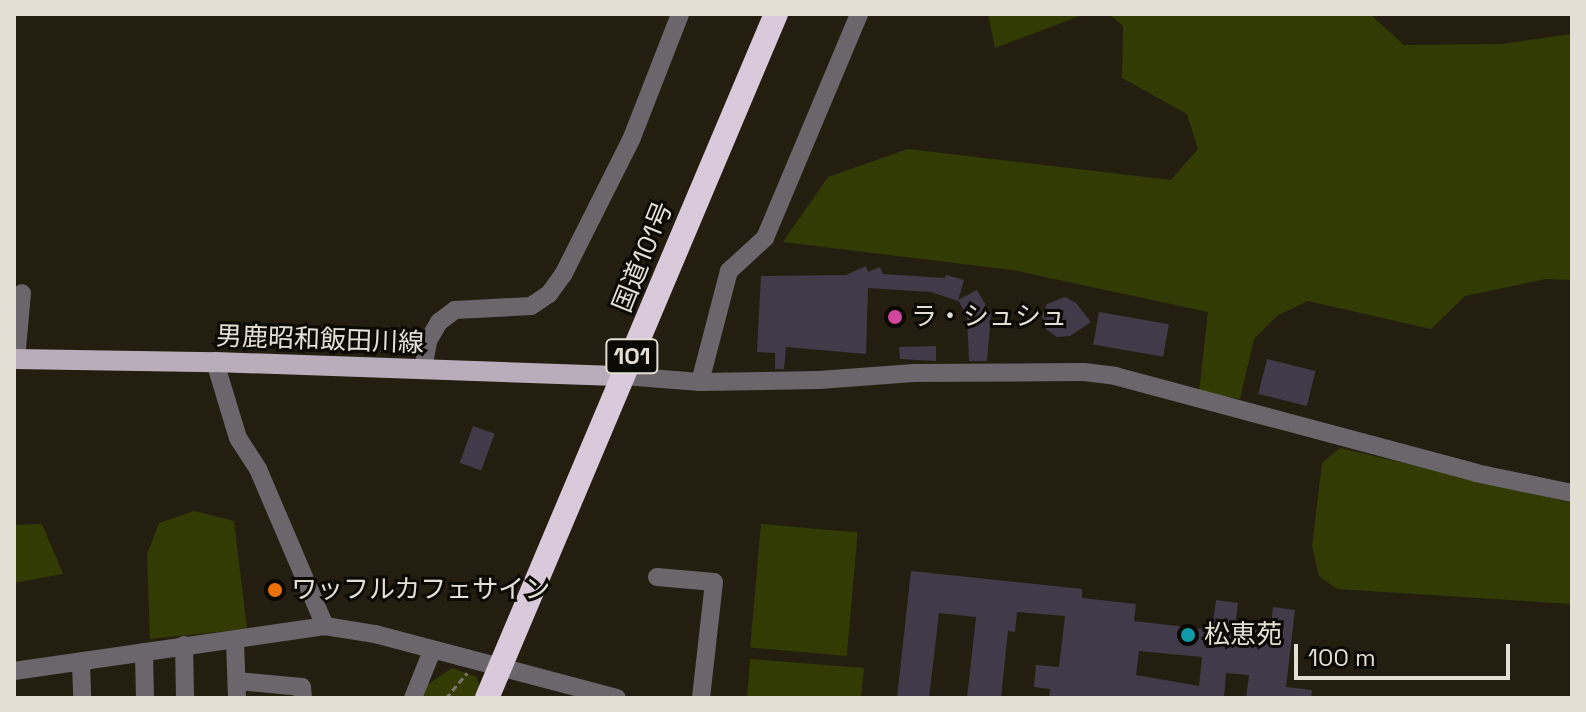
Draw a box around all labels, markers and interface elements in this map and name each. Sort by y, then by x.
street label: 国道101号 [607,197,679,317]
place label: ラ・シュシュ [911,301,1067,333]
marker: ラ・シュシュ [886,308,904,326]
street label: 男鹿昭和飯田川線 [216,321,424,359]
road number: 101 [604,336,660,376]
place label: ワッフルカフェサイン [291,574,551,606]
marker: ワッフルカフェサイン [266,581,284,599]
place label: 松恵苑 [1204,619,1282,651]
marker: 松恵苑 [1179,626,1197,644]
scale bar [1298,628,1514,678]
text: 100 m [1308,642,1376,673]

